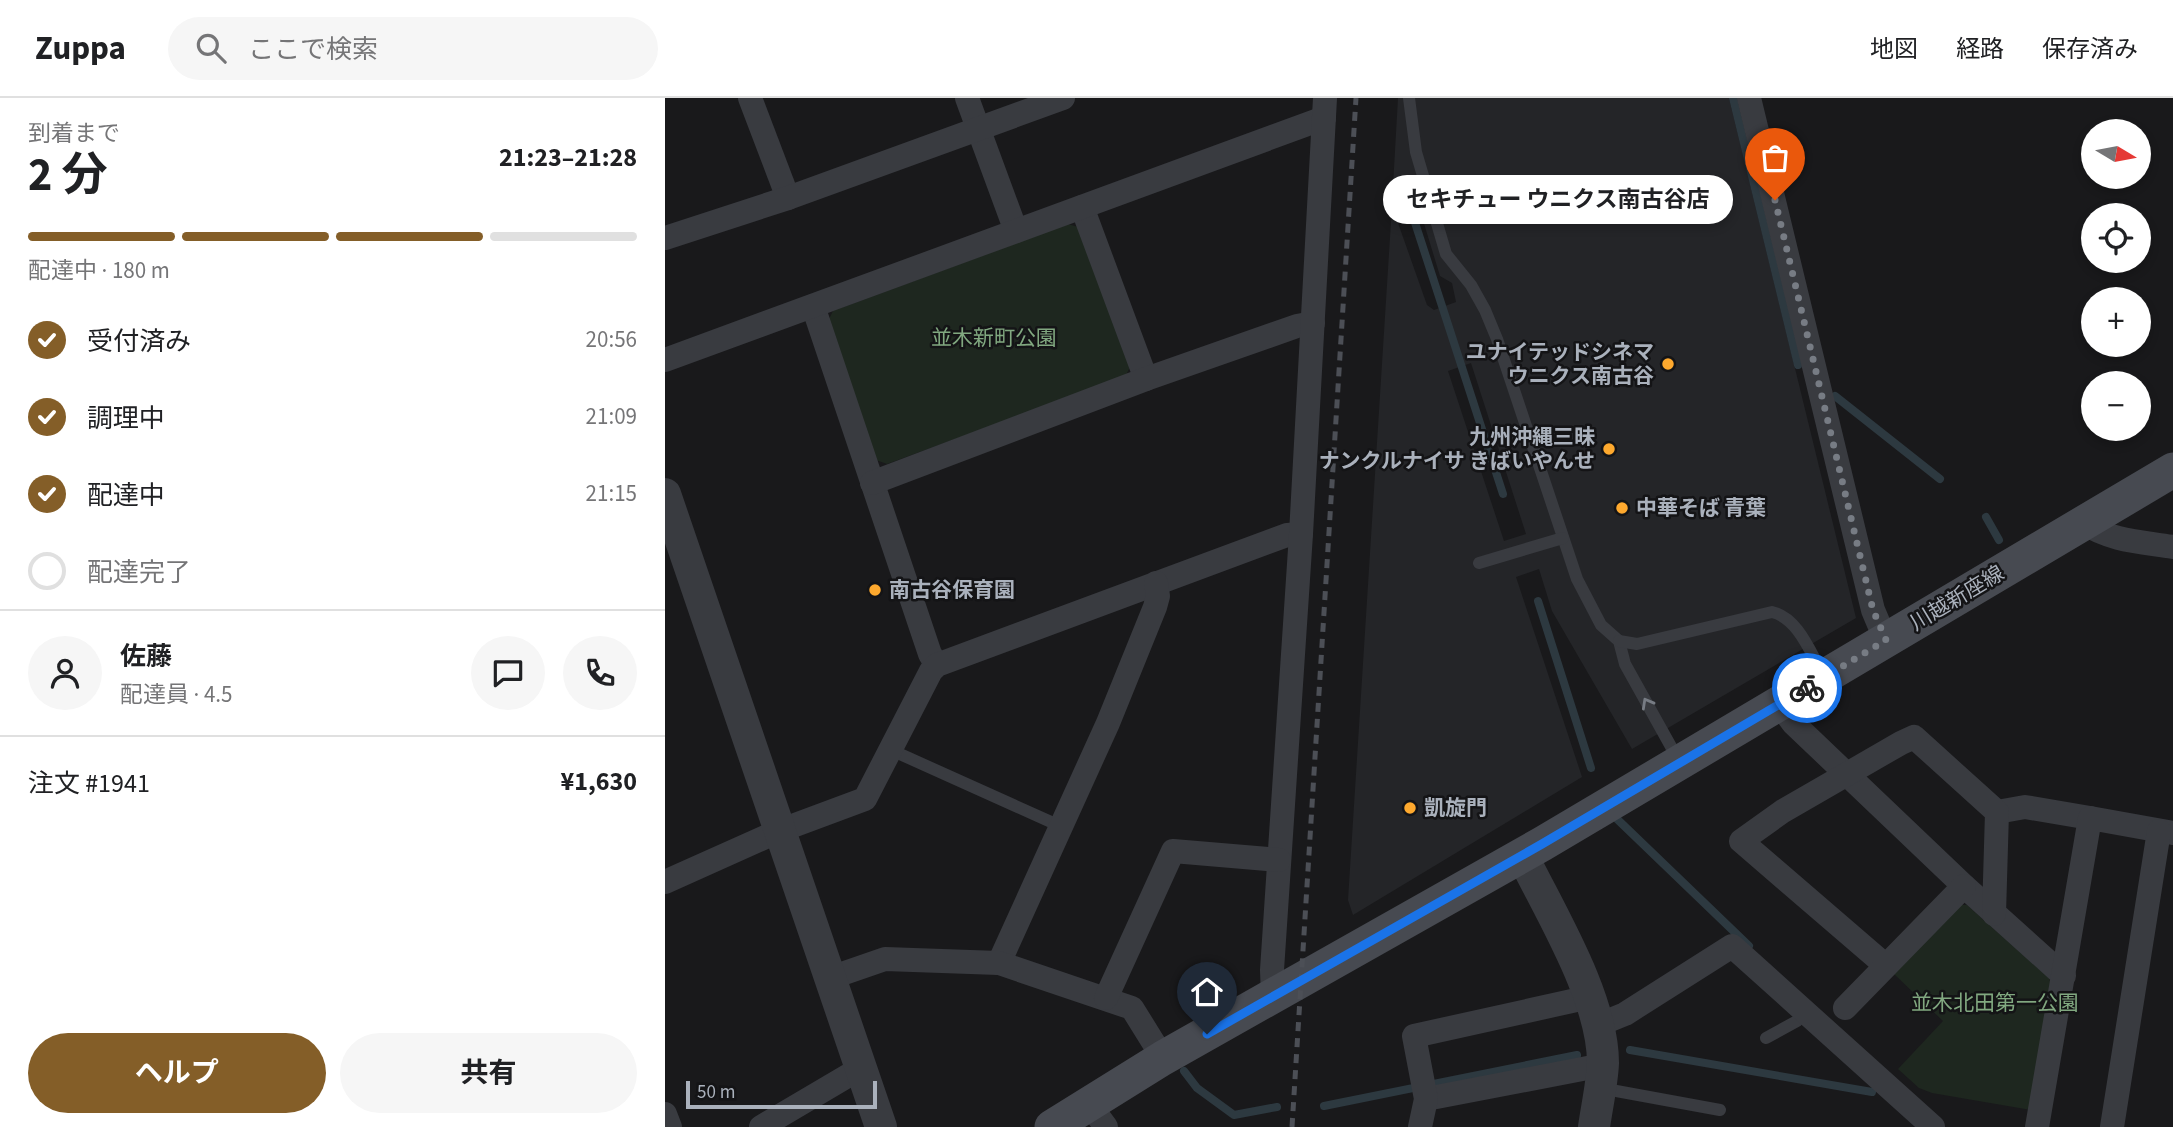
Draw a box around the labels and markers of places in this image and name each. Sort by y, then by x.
pin [1745,128,1805,200]
callout: セキチュー ウニクス南古谷店 [1383,176,1733,224]
place label: ユナイテッドシネマ ウニクス南古谷 [1465,337,1654,391]
marker: ユナイテッドシネマ ウニクス南古谷 [1660,356,1676,372]
place label: 九州沖縄三昧 ナンクルナイサ きばいやんせ [1318,422,1595,476]
marker: 九州沖縄三昧 ナンクルナイサ きばいやんせ [1601,441,1617,457]
place label: 中華そば 青葉 [1636,493,1766,523]
marker: 中華そば 青葉 [1614,500,1630,516]
place label: 南古谷保育園 [889,575,1015,605]
marker: 南古谷保育園 [867,582,883,598]
place label: 凱旋門 [1424,793,1487,823]
marker: 凱旋門 [1402,800,1418,816]
pin [1177,962,1237,1034]

